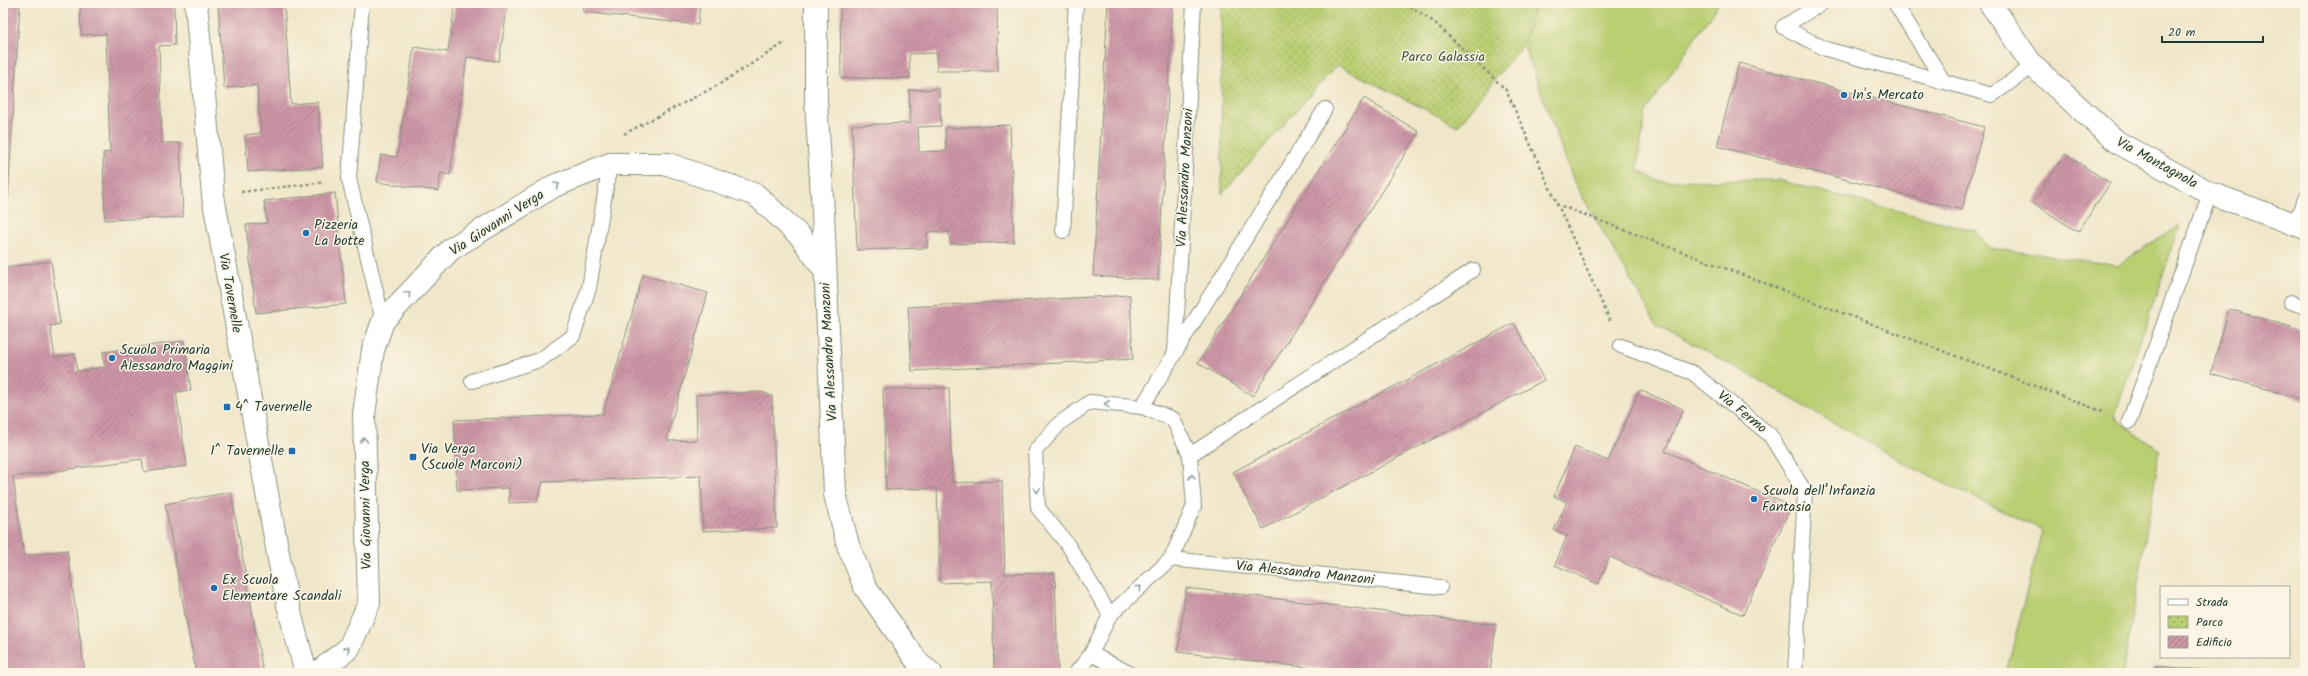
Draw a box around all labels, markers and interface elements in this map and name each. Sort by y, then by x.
scale bar [2162,18,2263,44]
text: 20 m [2168,23,2196,42]
park label: Parco Galassia [1401,46,1485,68]
place label: In's Mercato [1852,84,1924,106]
marker: In's Mercato [1839,90,1849,100]
street label: Via Alessandro Manzoni [1170,107,1200,248]
street label: Via Montagnola [2112,132,2202,194]
one-way arrow [553,182,560,190]
street label: Via Giovanni Verga [445,184,549,262]
place label: Pizzeria La botte [314,214,365,252]
marker: Pizzeria La botte [301,228,311,238]
street label: Via Tavernelle [212,251,248,335]
street label: Via Alessandro Manzoni [814,281,844,422]
one-way arrow [403,292,410,299]
place label: Scuola Primaria Alessandro Maggini [120,339,233,377]
marker: Scuola Primaria Alessandro Maggini [107,353,117,363]
street label: Via Fermo [1712,385,1772,439]
place label: 4^ Tavernelle [235,396,313,418]
one-way arrow [1104,400,1110,409]
marker: 4^ Tavernelle [222,402,232,412]
one-way arrow [360,437,369,443]
place label: Via Verga (Scuole Marconi) [421,438,523,476]
place label: 1^ Tavernelle [210,440,285,462]
marker: 1^ Tavernelle [287,446,297,456]
marker: Via Verga (Scuole Marconi) [408,452,418,462]
street label: Via Giovanni Verga [354,460,378,570]
one-way arrow [1187,474,1196,480]
place label: Scuola dell’Infanzia Fantasia [1762,480,1876,518]
one-way arrow [1033,487,1041,493]
marker: Scuola dell’Infanzia Fantasia [1749,494,1759,504]
street label: Via Alessandro Manzoni [1235,555,1376,591]
place label: Ex Scuola Elementare Scandali [222,569,342,607]
marker: Ex Scuola Elementare Scandali [209,583,219,593]
one-way arrow [1134,586,1142,593]
legend [2160,586,2290,658]
text: Strada [2196,593,2229,612]
text: Parco [2196,613,2223,632]
text: Edificio [2196,633,2232,652]
one-way arrow [342,646,349,654]

